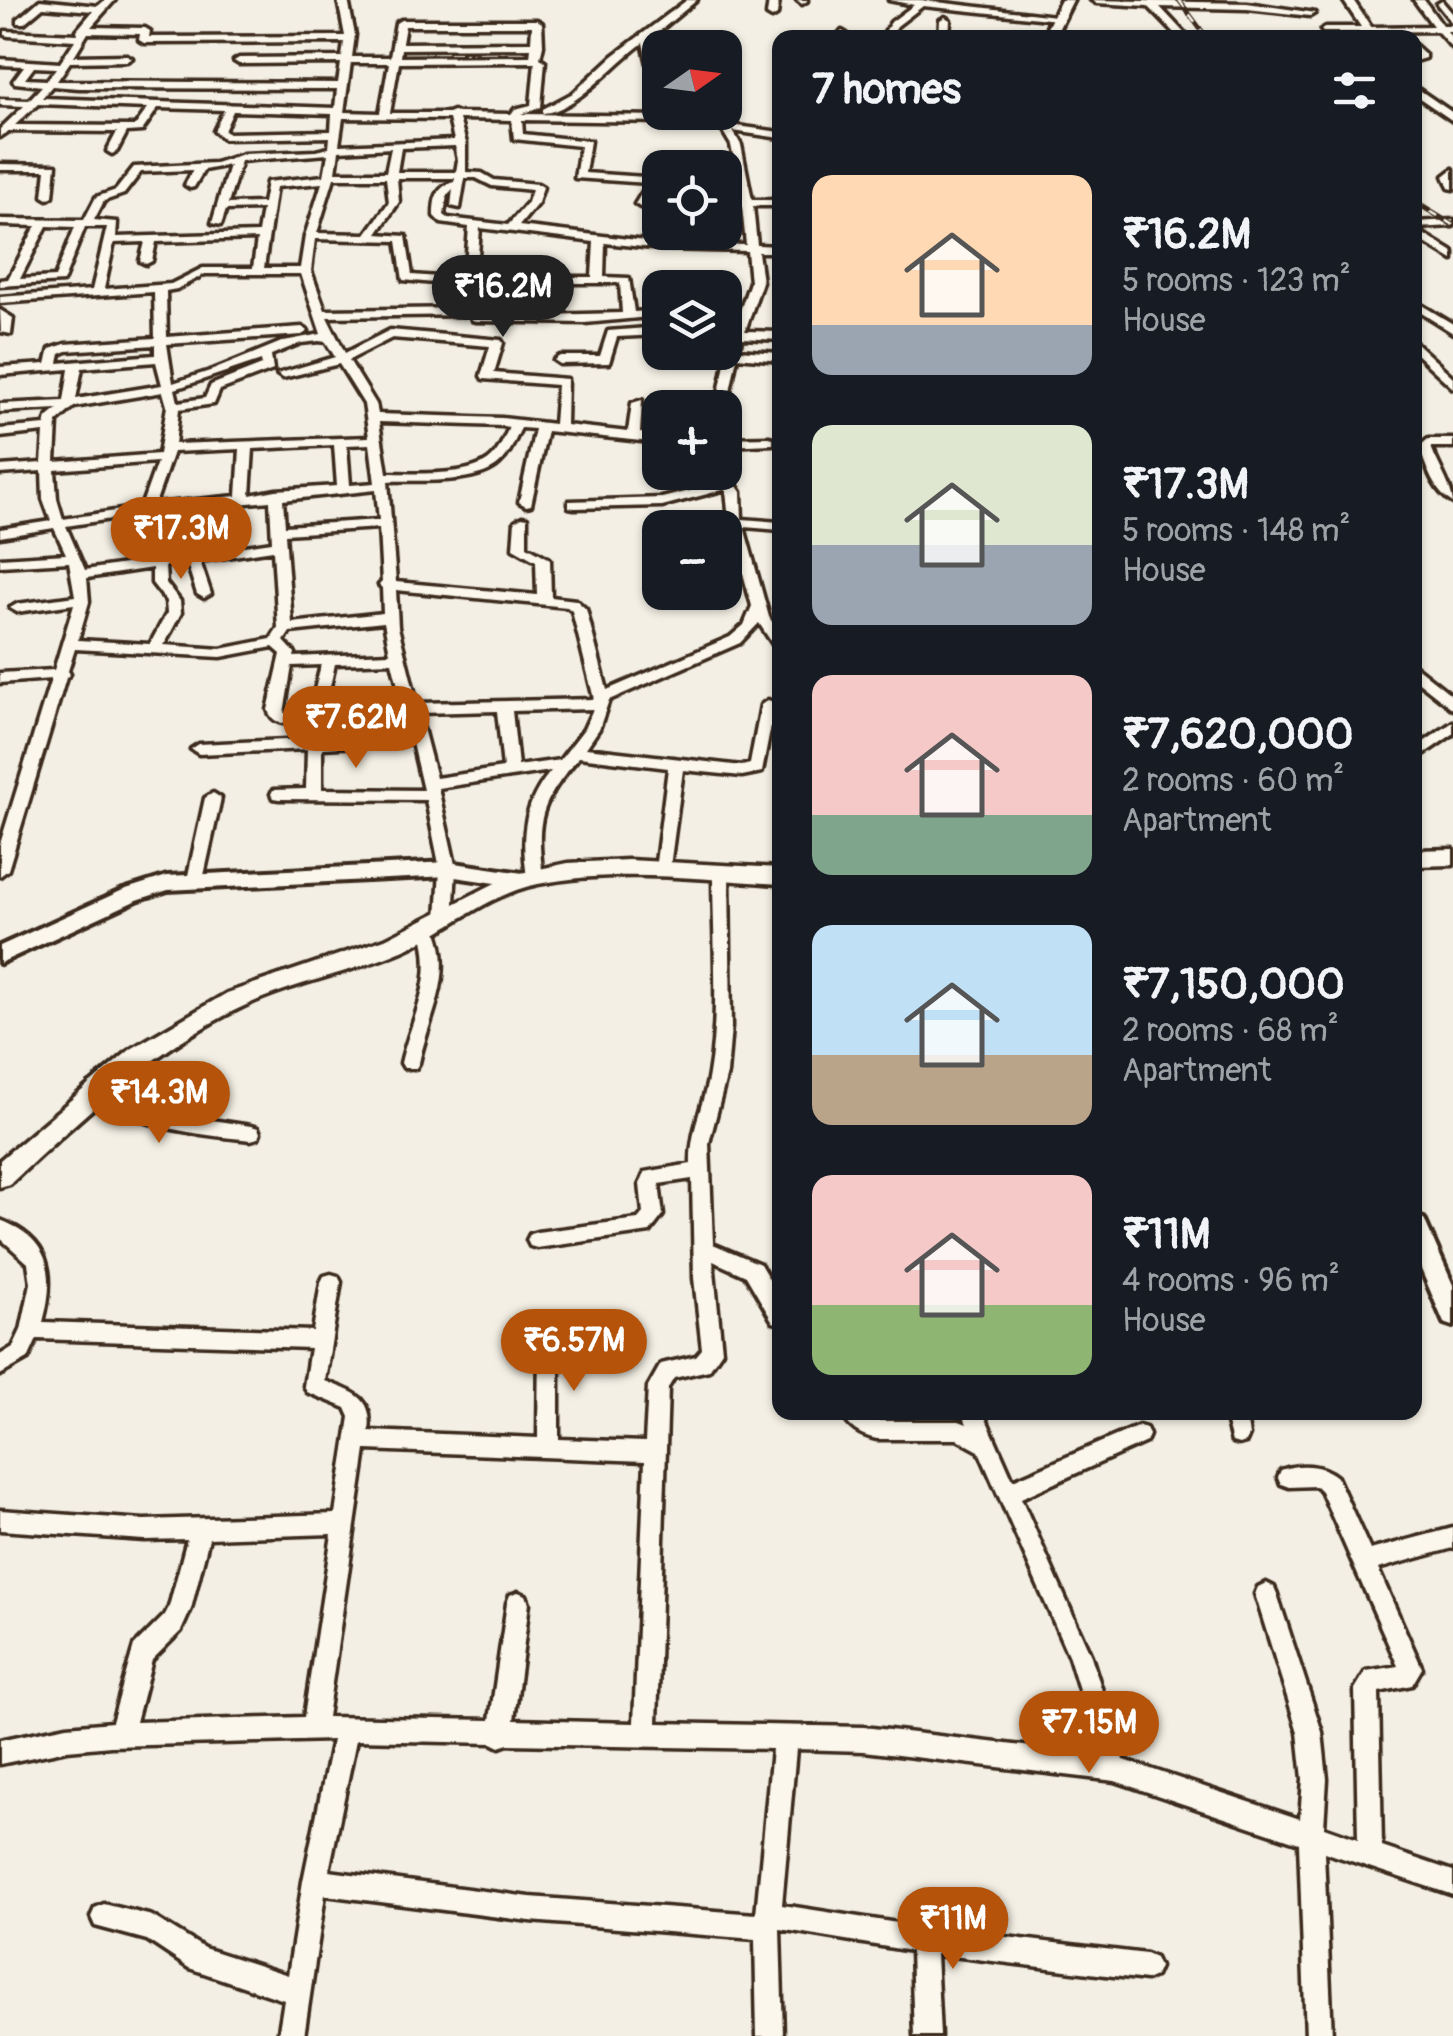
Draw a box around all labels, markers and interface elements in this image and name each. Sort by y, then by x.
north arrow [642,30,742,130]
map controls [642,30,742,610]
icon: filters [1327,63,1382,118]
text: 7 homes [812,64,961,116]
button: locate [642,150,742,250]
text: ₹16.2M [1122,209,1251,261]
icon: home [892,215,1012,335]
pin: ₹16.2M [422,255,584,340]
text: 5 rooms · 123 m² [1122,261,1351,301]
text: ₹16.2M [454,267,552,307]
button: layers [642,270,742,370]
text: House [1122,301,1206,341]
button: + [642,390,742,490]
text: ₹17.3M [1122,459,1249,511]
icon: home [892,465,1012,585]
pin: ₹17.3M [100,497,262,582]
text: ₹17.3M [133,509,229,549]
button: − [642,510,742,610]
text: 5 rooms · 148 m² [1122,511,1350,551]
text: House [1122,551,1206,591]
pin: ₹7.62M [275,686,437,771]
text: ₹7.62M [305,698,407,738]
text: ₹7,620,000 [1122,709,1353,761]
icon: home [892,715,1012,835]
text: 2 rooms · 60 m² [1122,761,1344,801]
text: Apartment [1122,801,1271,841]
text: ₹7,150,000 [1122,959,1345,1011]
icon: home [892,965,1012,1085]
text: 2 rooms · 68 m² [1122,1011,1339,1051]
text: Apartment [1122,1051,1271,1091]
pin: ₹14.3M [78,1061,240,1146]
text: ₹14.3M [110,1073,208,1113]
text: ₹11M [1122,1209,1210,1261]
icon: home [892,1215,1012,1335]
text: 4 rooms · 96 m² [1122,1261,1340,1301]
text: House [1122,1301,1206,1341]
pin: ₹6.57M [493,1309,655,1394]
text: ₹6.57M [523,1321,625,1361]
pin: ₹7.15M [1008,1691,1170,1776]
text: ₹7.15M [1041,1703,1137,1743]
pin: ₹11M [894,1887,1012,1972]
text: ₹11M [919,1899,987,1939]

